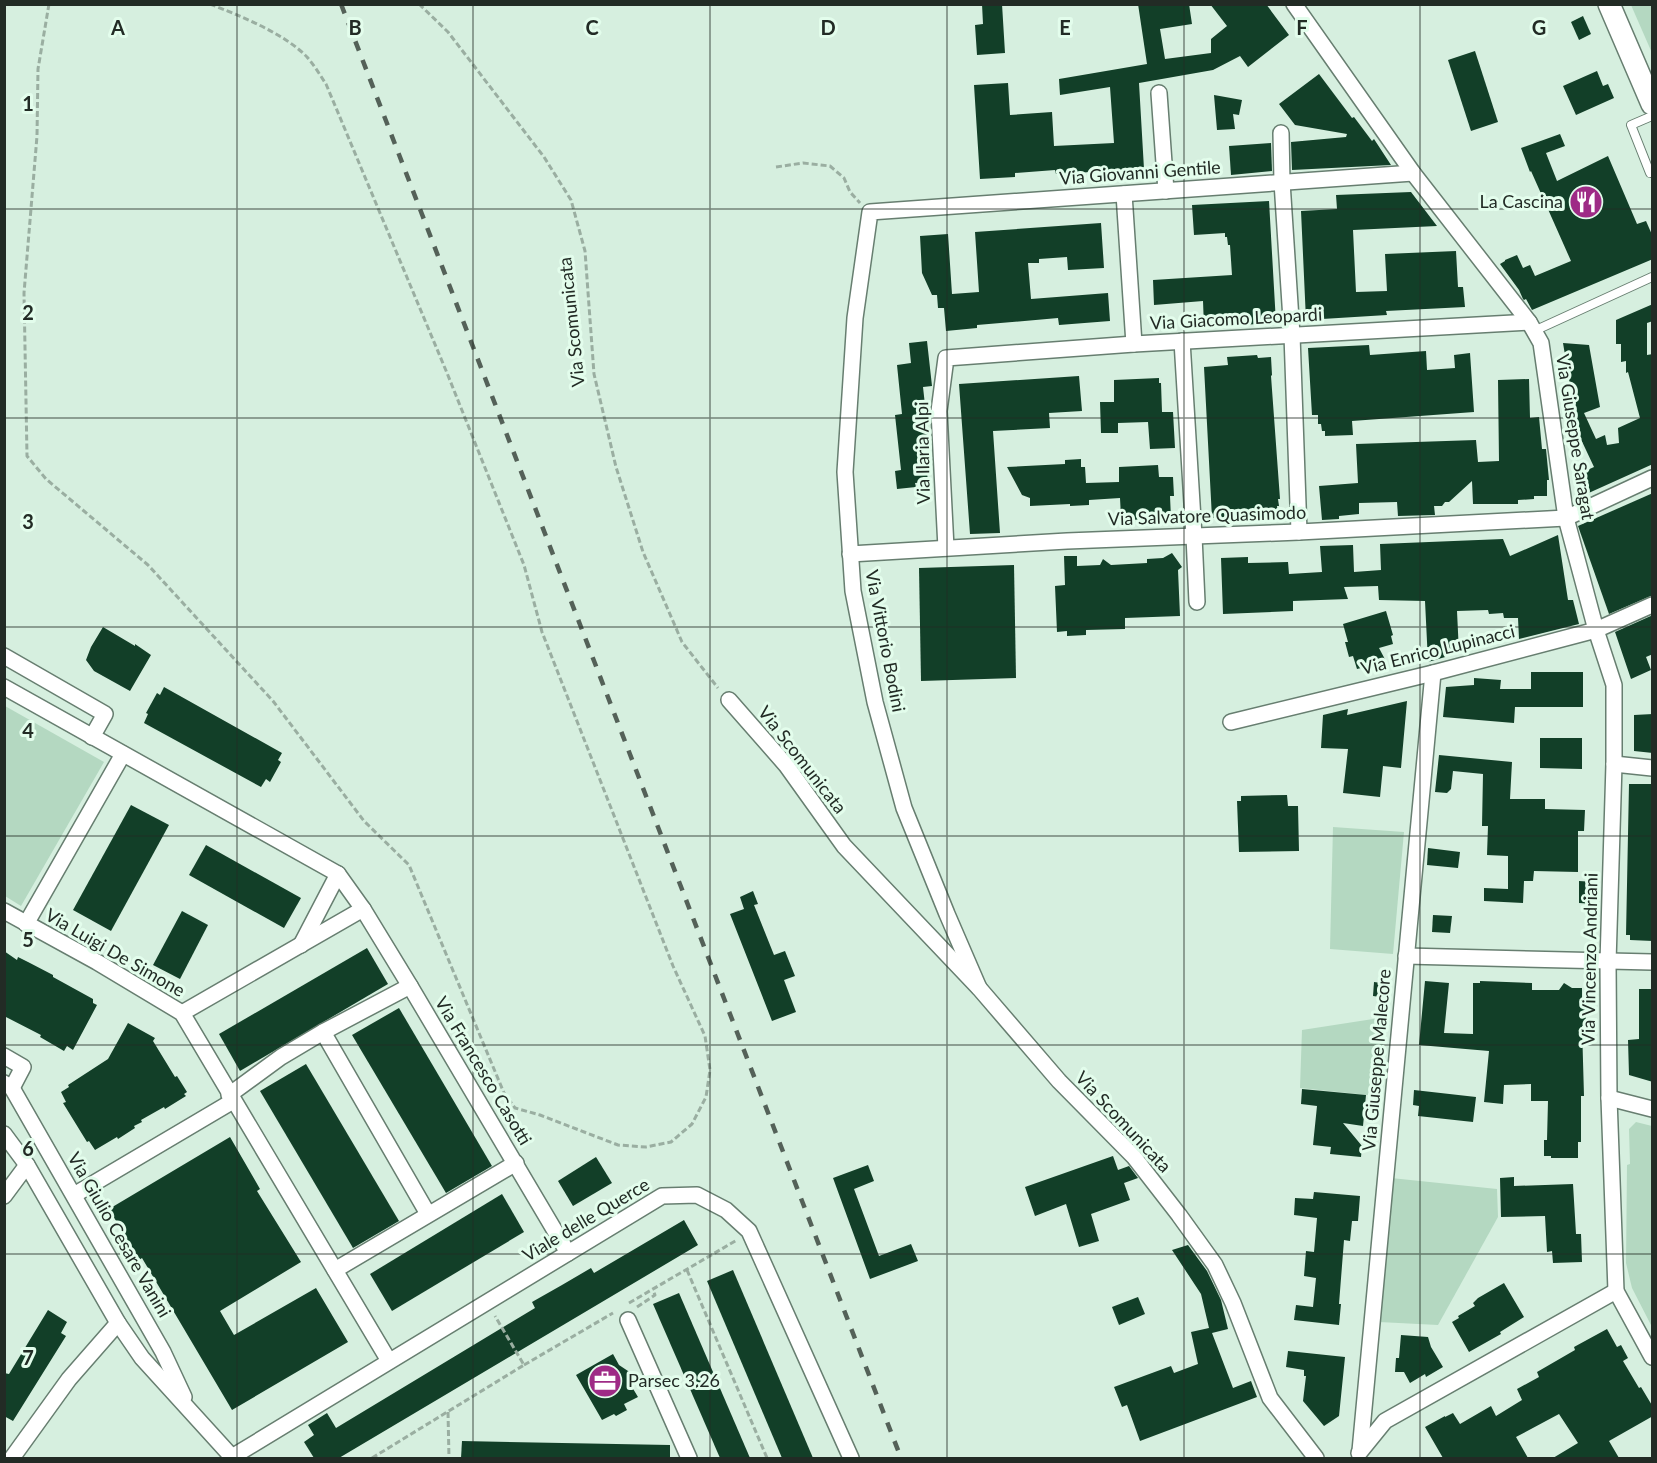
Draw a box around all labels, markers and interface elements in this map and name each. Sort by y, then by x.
text: A [110,15,125,39]
text: B [348,15,362,39]
text: C [585,15,599,39]
text: D [820,15,836,39]
text: E [1059,15,1071,39]
text: F [1296,15,1308,39]
text: G [1532,15,1546,39]
text: 1 [22,91,34,115]
street label: Via Giovanni Gentile [1058,155,1221,189]
restaurant icon: La Cascina [1568,184,1604,220]
place label: La Cascina [1480,190,1563,212]
street label: Via Scomunicata [553,256,589,388]
text: 2 [22,300,34,324]
street label: Via Giacomo Leopardi [1149,302,1323,334]
street label: Via Giuseppe Saragat [1552,352,1600,522]
street label: Via Ilaria Alpi [910,401,934,505]
street label: Via Salvatore Quasimodo [1107,501,1306,529]
text: 3 [22,509,34,533]
street label: Via Vittorio Bodini [861,568,911,714]
street label: Via Enrico Lupinacci [1358,619,1517,679]
street label: Via Scomunicata [754,701,852,818]
text: 4 [22,718,34,742]
street label: Via Vincenzo Andriani [1576,873,1602,1045]
street label: Via Luigi De Simone [42,903,189,1001]
text: 5 [22,927,34,951]
street label: Via Giuseppe Malecore [1357,968,1395,1152]
street label: Via Francesco Casotti [431,992,537,1149]
street label: Via Scomunicata [1071,1066,1176,1177]
text: 6 [22,1136,34,1160]
street label: Via Giulio Cesare Vanini [64,1148,176,1321]
street label: Viale delle Querce [518,1173,653,1266]
text: 7 [22,1345,34,1369]
office icon: Parsec 3.26 [587,1363,623,1399]
place label: Parsec 3.26 [628,1369,720,1391]

